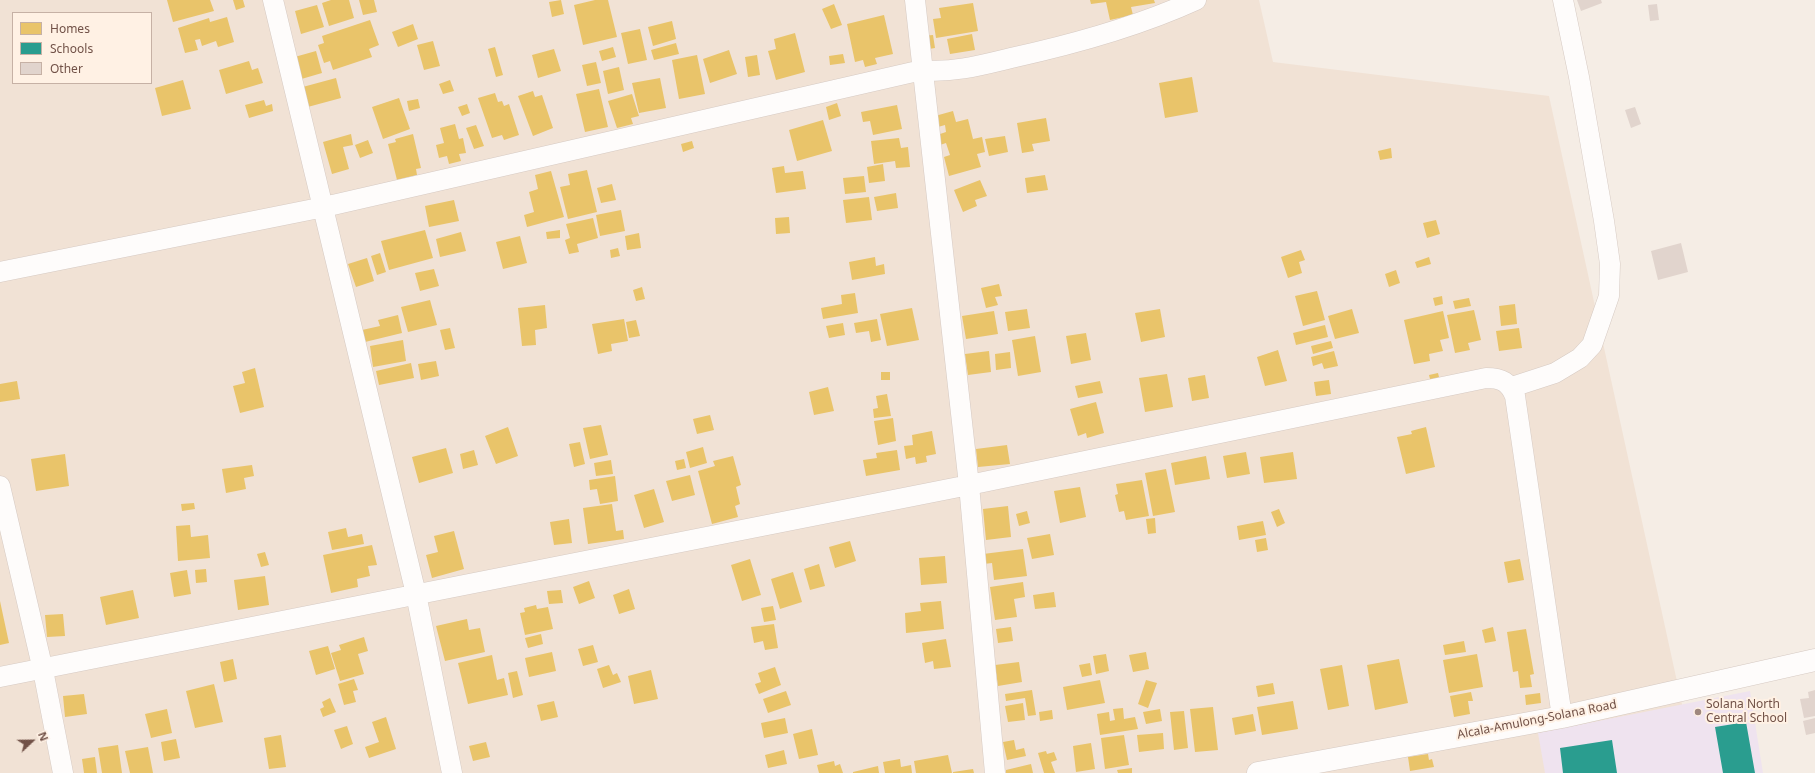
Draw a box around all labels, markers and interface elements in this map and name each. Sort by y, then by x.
legend [12,12,152,84]
text: Homes [50,20,90,37]
text: Schools [50,40,93,57]
text: Other [50,60,83,77]
street label: Alcala-Amulong-Solana Road [1456,697,1618,743]
place label: Solana North Central School [1706,698,1787,726]
marker: Solana North Central School [1693,707,1703,717]
north arrow [12,721,52,761]
text: N [35,729,52,743]

